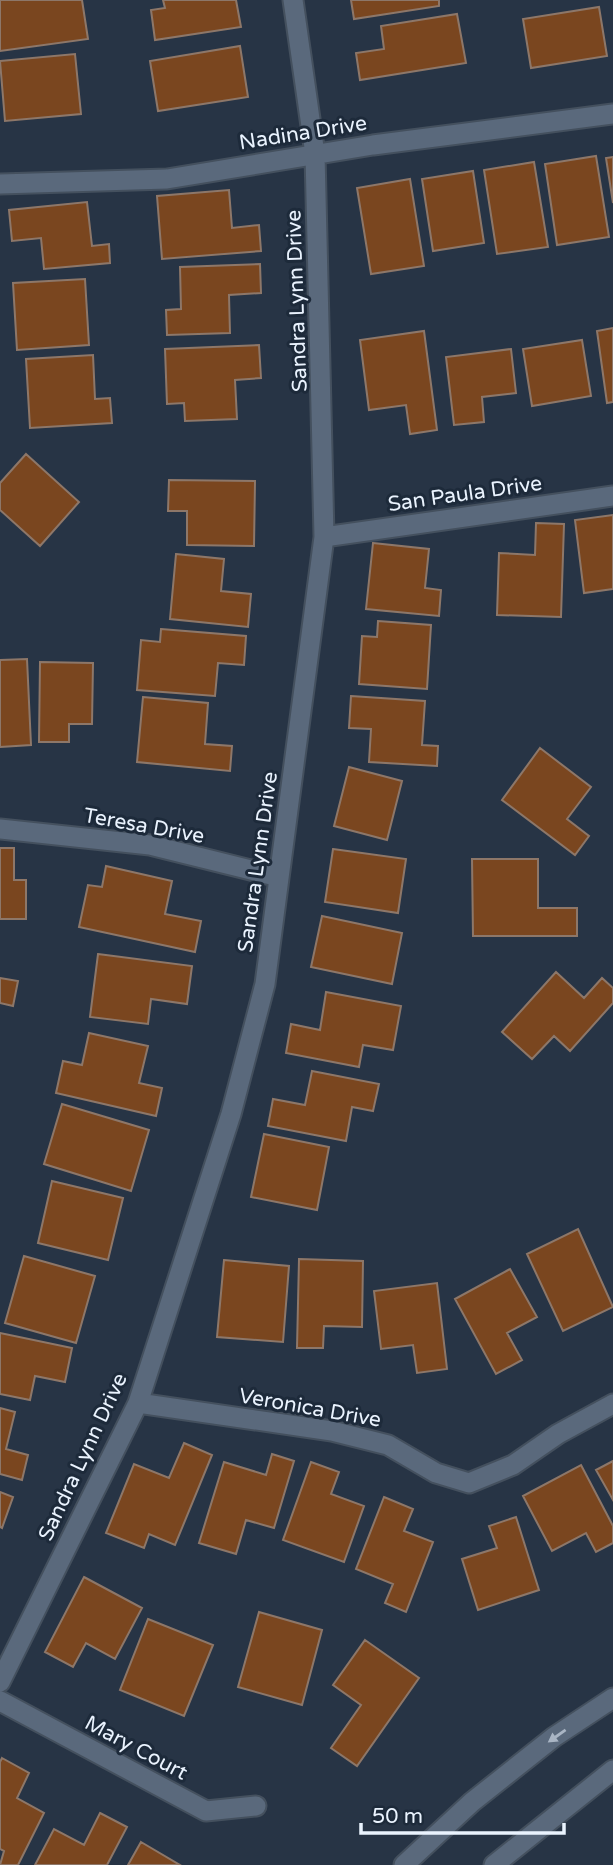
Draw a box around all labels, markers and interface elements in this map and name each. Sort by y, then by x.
street label: Nadina Drive [237,111,369,155]
street label: Sandra Lynn Drive [281,209,313,392]
street label: San Paula Drive [386,471,544,517]
street label: Sandra Lynn Drive [233,770,283,954]
street label: Teresa Drive [82,803,206,849]
street label: Sandra Lynn Drive [33,1369,133,1545]
street label: Veronica Drive [237,1383,383,1433]
street label: Mary Court [80,1710,192,1786]
one-way arrow [548,1729,566,1743]
scale bar [361,1792,564,1836]
text: 50 m [372,1804,423,1829]

